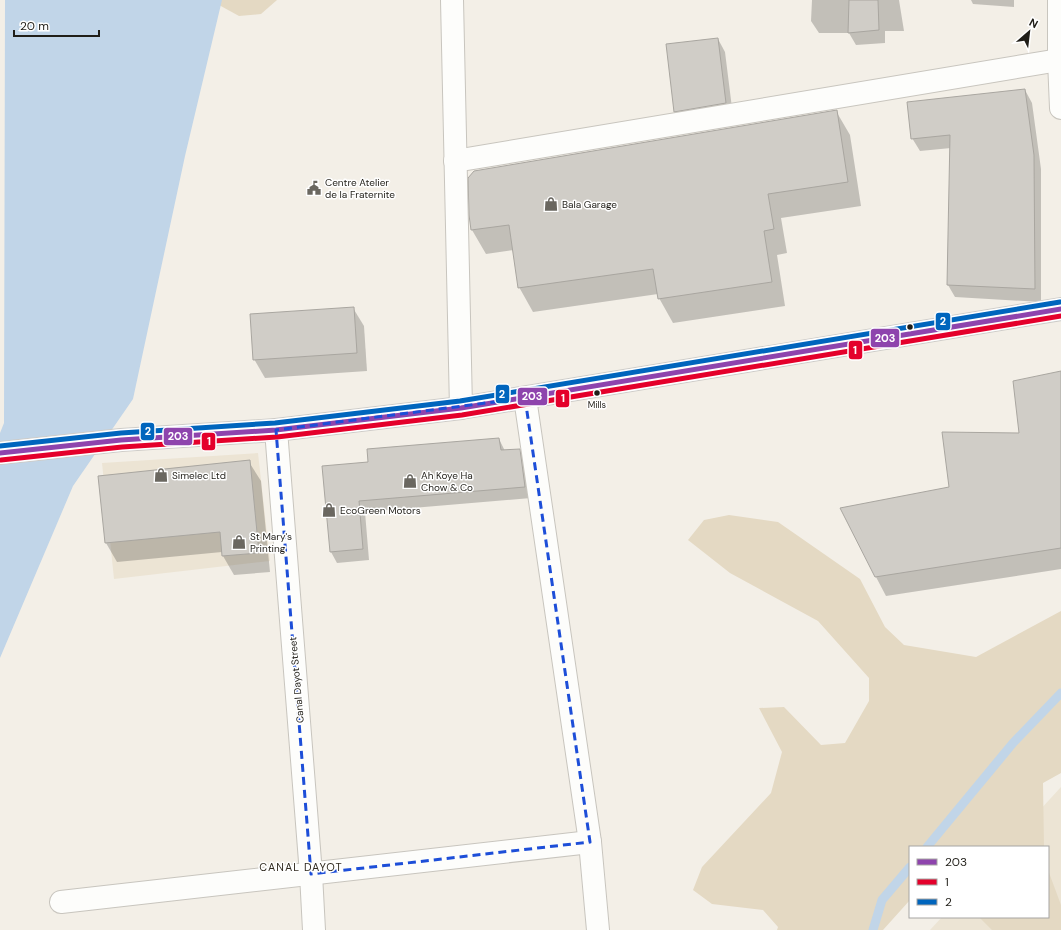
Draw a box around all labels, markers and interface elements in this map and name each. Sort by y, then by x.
scale bar [14,12,99,38]
north arrow [1009,12,1049,52]
text: N [1027,15,1041,31]
text: 20 m [20,18,49,34]
place label: Centre Atelier de la Fraternite [325,176,395,201]
public building icon: Centre Atelier de la Fraternite [306,180,322,196]
shop icon: Bala Garage [543,196,559,212]
place label: Bala Garage [562,198,617,211]
line badge: 2 [935,312,951,331]
text: 2 [940,314,946,328]
unlabelled marker [905,322,915,332]
line badge: 203 [870,328,900,348]
text: 203 [875,331,895,345]
line badge: 1 [848,340,863,360]
text: 1 [853,343,857,357]
line badge: 2 [495,384,510,404]
text: 2 [499,387,505,401]
line badge: 203 [517,387,548,406]
marker: Mills [592,388,602,398]
text: 203 [522,389,542,403]
line badge: 1 [555,389,570,408]
text: 1 [561,391,565,405]
place label: Mills [588,399,607,411]
line badge: 2 [140,422,155,441]
text: 2 [145,424,151,438]
line badge: 203 [163,427,193,446]
text: 203 [168,429,188,443]
line badge: 1 [201,432,216,451]
text: 1 [207,434,211,448]
shop icon: Simelec Ltd [153,467,169,483]
place label: Simelec Ltd [172,469,226,482]
place label: Ah Koye Ha Chow & Co [421,469,473,494]
shop icon: Ah Koye Ha Chow & Co [402,473,418,489]
shop icon: EcoGreen Motors [321,502,337,518]
place label: EcoGreen Motors [340,504,421,517]
place label: St Mary's Printing [250,530,292,555]
shop icon: St Mary's Printing [231,534,247,550]
street label: Canal Dayot Street [286,636,307,724]
legend [909,846,1049,918]
text: 203 [945,854,967,870]
district label: CANAL DAYOT [259,860,343,874]
text: 1 [945,874,949,890]
text: 2 [945,894,952,910]

